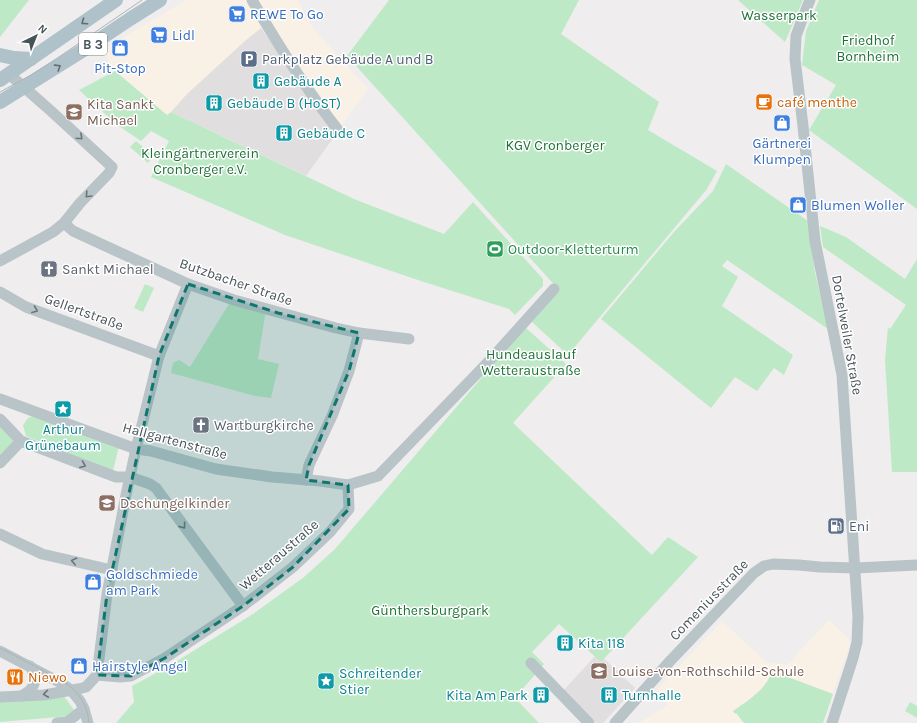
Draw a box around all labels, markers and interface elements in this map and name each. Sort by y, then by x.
supermarket icon: REWE To Go [227,4,247,24]
place label: REWE To Go [250,6,324,23]
park label: Wasserpark [741,7,817,24]
north arrow [16,16,56,56]
one-way arrow [81,17,88,25]
text: N [35,22,50,36]
supermarket icon: Lidl [149,25,169,45]
place label: Lidl [172,27,195,44]
park label: Friedhof Bornheim [837,32,899,65]
road number: B 3 [79,33,107,55]
shop icon: Pit-Stop [110,38,130,58]
parking icon: Parkplatz Gebäude A und B [239,49,259,69]
place label: Parkplatz Gebäude A und B [262,51,434,68]
place label: Pit-Stop [94,60,146,77]
one-way arrow [54,64,61,71]
building icon: Gebäude A [251,71,271,91]
place label: Gebäude A [274,73,342,90]
cafe icon: café menthe [754,92,774,112]
building icon: Gebäude B (HoST) [204,93,224,113]
place label: café menthe [777,94,857,111]
place label: Gebäude B (HoST) [227,95,341,112]
place label: Kita Sankt Michael [87,96,154,129]
school or university icon: Kita Sankt Michael [64,102,84,122]
shop icon: Gärtnerei Klumpen [772,113,792,133]
building icon: Gebäude C [274,123,294,143]
place label: Gebäude C [297,125,365,142]
one-way arrow [75,133,83,140]
place label: Gärtnerei Klumpen [752,135,812,168]
park label: KGV Cronberger [506,137,605,154]
park label: Kleingärtnerverein Cronberger e.V. [141,145,259,178]
one-way arrow [85,190,93,198]
shop icon: Blumen Woller [788,195,808,215]
place label: Blumen Woller [811,197,905,214]
sports icon: Outdoor-Kletterturm [485,239,505,259]
place label: Outdoor-Kletterturm [508,241,639,258]
street label: Butzbacher Straße [177,255,295,309]
church icon: Sankt Michael [39,259,59,279]
place label: Sankt Michael [62,261,154,278]
street label: Dortelweiler Straße [828,274,866,396]
street label: Gellertstraße [42,290,126,334]
one-way arrow [31,305,38,313]
park label: Hundeauslauf Wetteraustraße [481,346,581,379]
place icon: Arthur Grünebaum [53,399,73,419]
church icon: Wartburgkirche [191,415,211,435]
place label: Wartburgkirche [214,417,314,434]
street label: Hallgartenstraße [121,419,229,463]
place label: Arthur Grünebaum [25,421,101,454]
one-way arrow [80,460,87,468]
school or university icon: Dschungelkinder [97,493,117,513]
place label: Dschungelkinder [120,495,230,512]
street label: Wetteraustraße [236,516,322,594]
fuel station icon: Eni [826,516,846,536]
place label: Eni [849,518,870,535]
one-way arrow [178,521,185,528]
street label: Comeniusstraße [666,556,752,644]
one-way arrow [70,558,77,566]
place label: Goldschmiede am Park [106,566,198,599]
shop icon: Goldschmiede am Park [83,572,103,592]
park label: Günthersburgpark [371,602,489,619]
building icon: Kita 118 [555,633,575,653]
place label: Kita 118 [578,635,625,652]
shop icon: Hairstyle Angel [69,656,89,676]
place label: Hairstyle Angel [92,658,187,675]
school or university icon: Louise-von-Rothschild-Schule [589,661,609,681]
place label: Louise-von-Rothschild-Schule [612,663,804,680]
place label: Schreitender Stier [339,665,422,698]
restaurant icon: Niewo [5,667,25,687]
place label: Niewo [28,669,67,686]
place icon: Schreitender Stier [316,671,336,691]
building icon: Kita Am Park [531,685,551,705]
building icon: Turnhalle [599,685,619,705]
place label: Kita Am Park [446,687,528,704]
place label: Turnhalle [622,687,681,704]
one-way arrow [43,689,50,698]

